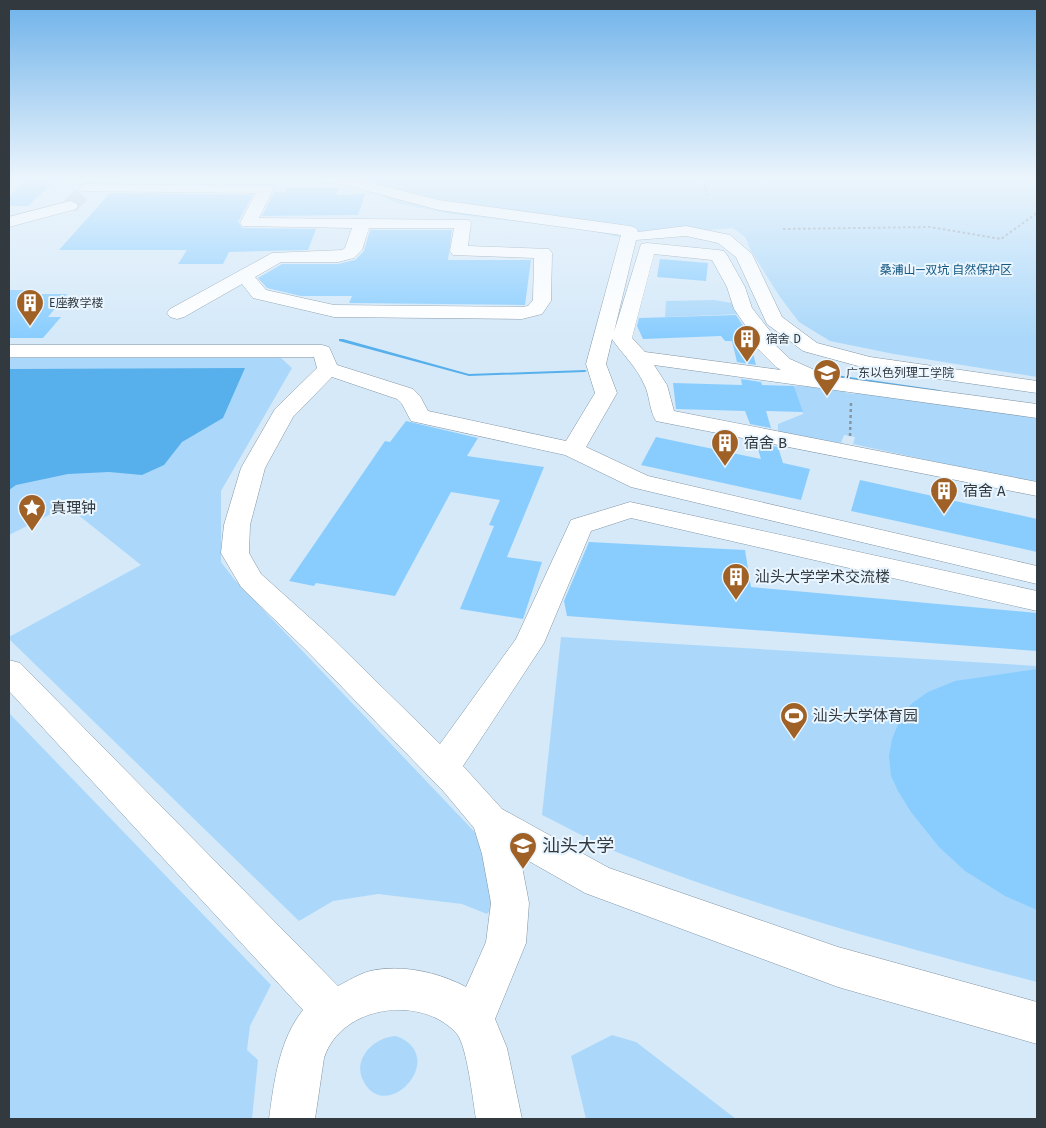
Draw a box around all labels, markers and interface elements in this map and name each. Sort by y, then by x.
park label: 桑浦山—双坑 自然保护区 [880,263,1012,277]
building icon: E座教学楼 [15,288,45,327]
place label: E座教学楼 [49,296,103,310]
building icon: 宿舍 D [732,324,762,363]
place label: 宿舍 D [766,332,801,346]
school or university icon: 广东以色列理工学院 [812,358,842,397]
place label: 广东以色列理工学院 [846,366,954,380]
building icon: 宿舍 B [710,428,740,467]
place label: 宿舍 B [744,434,787,452]
building icon: 宿舍 A [929,476,959,515]
place label: 宿舍 A [963,482,1006,500]
place icon: 真理钟 [17,493,47,532]
place label: 真理钟 [51,499,96,517]
building icon: 汕头大学学术交流楼 [721,562,751,601]
place label: 汕头大学学术交流楼 [755,568,890,586]
sports icon: 汕头大学体育园 [779,701,809,740]
place label: 汕头大学体育园 [813,707,918,725]
school or university icon: 汕头大学 [508,831,538,870]
place label: 汕头大学 [542,835,614,857]

